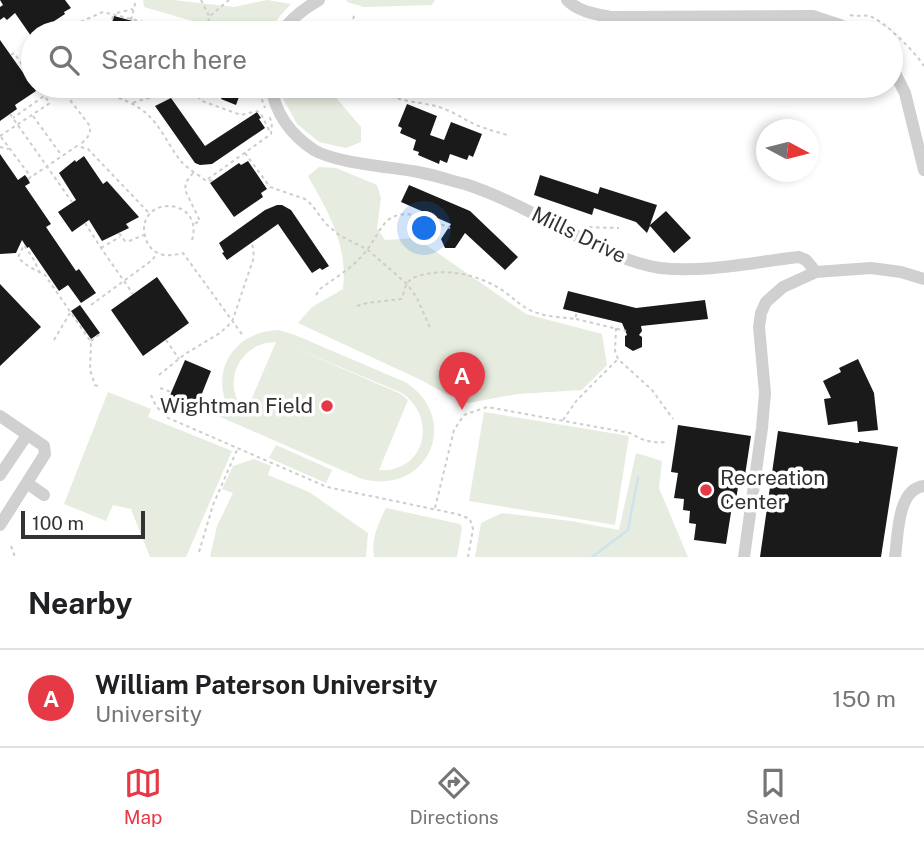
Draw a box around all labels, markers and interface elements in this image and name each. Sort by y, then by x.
search box [21,21,903,98]
icon: search [45,41,83,79]
text: Search here [101,44,247,75]
north arrow [756,119,819,182]
street label: Mills Drive [528,201,631,268]
your location [407,211,441,245]
pin: A [439,352,485,410]
place label: Wightman Field [160,393,313,418]
marker: Wightman Field [319,398,335,414]
place label: Recreation Center [720,465,825,514]
marker: Recreation Center [698,482,714,498]
scale bar [21,508,145,540]
text: 100 m [32,512,84,534]
text: Nearby [28,585,132,621]
text: William Paterson University [95,669,438,700]
text: A [43,685,59,712]
text: 150 m [832,685,896,712]
text: University [95,700,202,727]
tab: Map [124,764,162,828]
tab: Directions [409,764,499,828]
tab: Saved [746,764,800,828]

